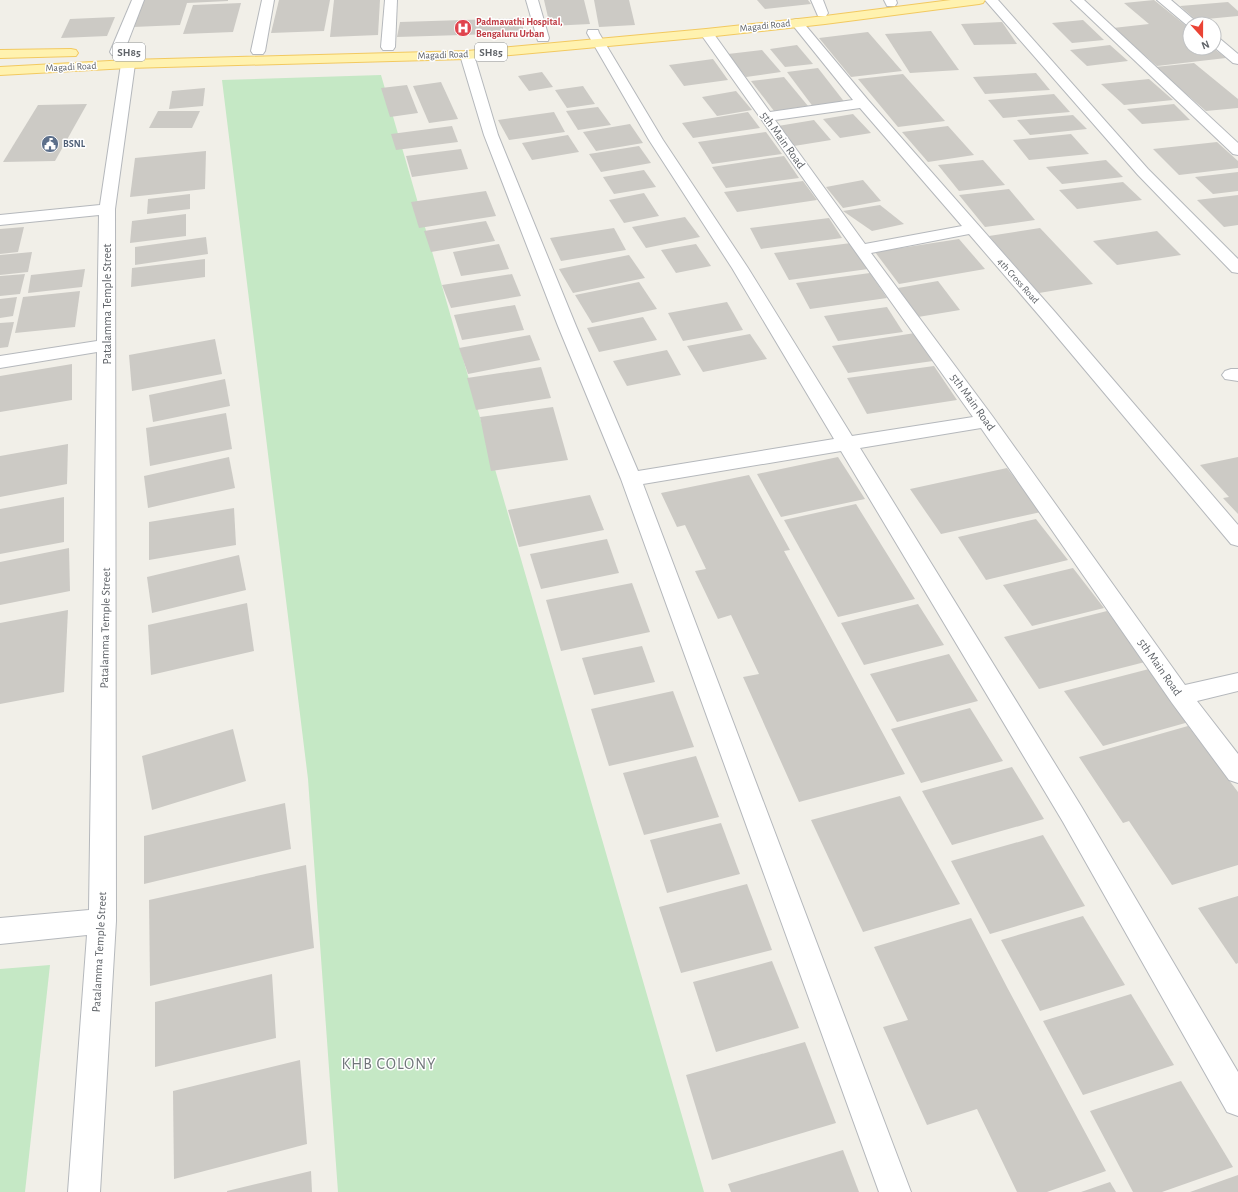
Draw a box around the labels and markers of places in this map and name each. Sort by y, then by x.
place label: Padmavathi Hospital, Bengaluru Urban [476,17,563,39]
hospital icon: Padmavathi Hospital, Bengaluru Urban [453,18,473,38]
public building icon: BSNL [40,134,60,154]
place label: BSNL [63,139,86,149]

